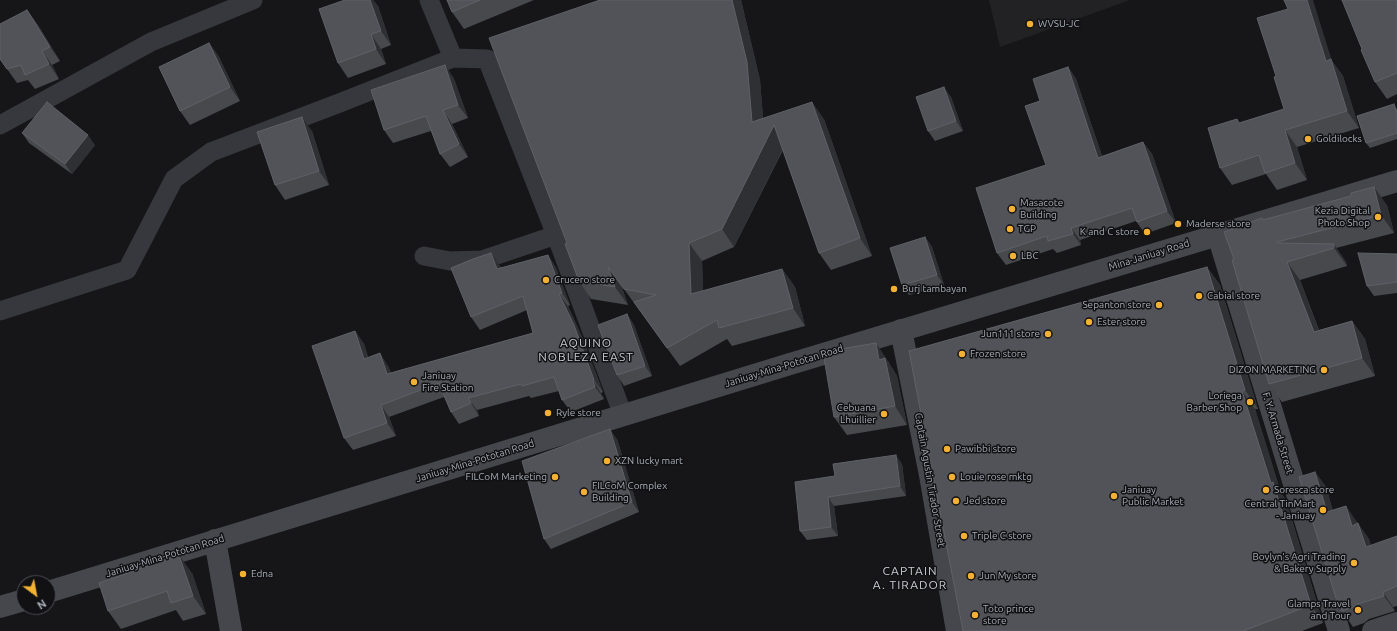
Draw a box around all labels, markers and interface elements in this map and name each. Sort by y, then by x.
place label: WVSU-JC [1038,18,1080,30]
marker: WVSU-JC [1025,19,1035,29]
place label: Goldilocks [1316,133,1362,145]
marker: Goldilocks [1303,134,1313,144]
place label: Masacote Building [1020,197,1063,220]
marker: Masacote Building [1007,204,1017,214]
place label: Kezia Digital Photo Shop [1315,205,1370,228]
marker: Kezia Digital Photo Shop [1373,212,1383,222]
place label: Maderse store [1186,218,1251,230]
marker: Maderse store [1173,219,1183,229]
place label: TGP [1018,223,1036,235]
marker: TGP [1005,224,1015,234]
place label: K and C store [1080,226,1139,238]
marker: K and C store [1142,227,1152,237]
street label: Mina-Janiuay Road [1107,237,1191,273]
place label: LBC [1021,250,1039,262]
marker: LBC [1008,251,1018,261]
place label: Crucero store [554,274,615,286]
marker: Crucero store [541,275,551,285]
place label: Burj tambayan [902,283,967,295]
marker: Burj tambayan [889,284,899,294]
place label: Cabial store [1207,290,1260,302]
marker: Cabial store [1194,291,1204,301]
place label: Sepanton store [1082,299,1151,311]
marker: Sepanton store [1154,300,1164,310]
place label: Ester store [1097,316,1146,328]
marker: Ester store [1084,317,1094,327]
place label: Jun111 store [981,328,1040,340]
marker: Jun111 store [1043,329,1053,339]
district label: AQUINO NOBLEZA EAST [538,336,634,364]
street label: Janiuay-Mina-Pototan Road [723,342,845,390]
place label: Frozen store [970,348,1026,360]
marker: Frozen store [957,349,967,359]
place label: DIZON MARKETING [1229,364,1316,376]
marker: DIZON MARKETING [1319,365,1329,375]
place label: Janiuay Fire Station [422,370,473,394]
marker: Janiuay Fire Station [409,377,419,387]
place label: Loriega Barber Shop [1187,390,1242,414]
street label: F. Y. Armada Street [1260,391,1296,475]
marker: Loriega Barber Shop [1245,397,1255,407]
place label: Cebuana Lhuillier [837,402,876,426]
place label: Ryle store [556,407,601,419]
marker: Ryle store [543,408,553,418]
marker: Cebuana Lhuillier [879,409,889,419]
street label: Captain Agustin Tirador Street [912,412,948,548]
street label: Janiuay-Mina-Pototan Road [414,437,536,485]
place label: Pawibbi store [955,443,1016,455]
marker: Pawibbi store [942,444,952,454]
place label: XZN lucky mart [615,455,683,467]
marker: XZN lucky mart [602,456,612,466]
place label: FILCoM Marketing [466,471,547,483]
place label: Louie rose mktg [960,471,1032,483]
marker: FILCoM Marketing [550,472,560,482]
marker: Louie rose mktg [947,472,957,482]
place label: FILCoM Complex Building [592,480,667,504]
place label: Janiuay Public Market [1122,484,1183,508]
place label: Soresca store [1274,484,1334,496]
marker: Soresca store [1261,485,1271,495]
marker: FILCoM Complex Building [579,487,589,497]
marker: Janiuay Public Market [1109,491,1119,501]
place label: Jed store [964,495,1006,507]
marker: Jed store [951,496,961,506]
place label: Central TinMart - Janiuay [1244,498,1315,522]
marker: Central TinMart - Janiuay [1318,505,1328,515]
place label: Triple C store [972,530,1032,542]
marker: Triple C store [959,531,969,541]
street label: Janiuay-Mina-Pototan Road [104,532,226,580]
place label: Boylyn's Agri Trading & Bakery Supply [1252,551,1346,574]
marker: Boylyn's Agri Trading & Bakery Supply [1349,558,1359,568]
district label: CAPTAIN A. TIRADOR [873,564,947,592]
place label: Edna [251,568,273,580]
marker: Edna [238,569,248,579]
place label: Jun My store [979,570,1037,582]
marker: Jun My store [966,571,976,581]
north arrow [16,575,56,615]
text: N [35,597,48,612]
place label: Glamps Travel and Tour [1287,598,1350,622]
place label: Toto prince store [983,603,1034,626]
marker: Glamps Travel and Tour [1353,605,1363,615]
marker: Toto prince store [970,610,980,620]

